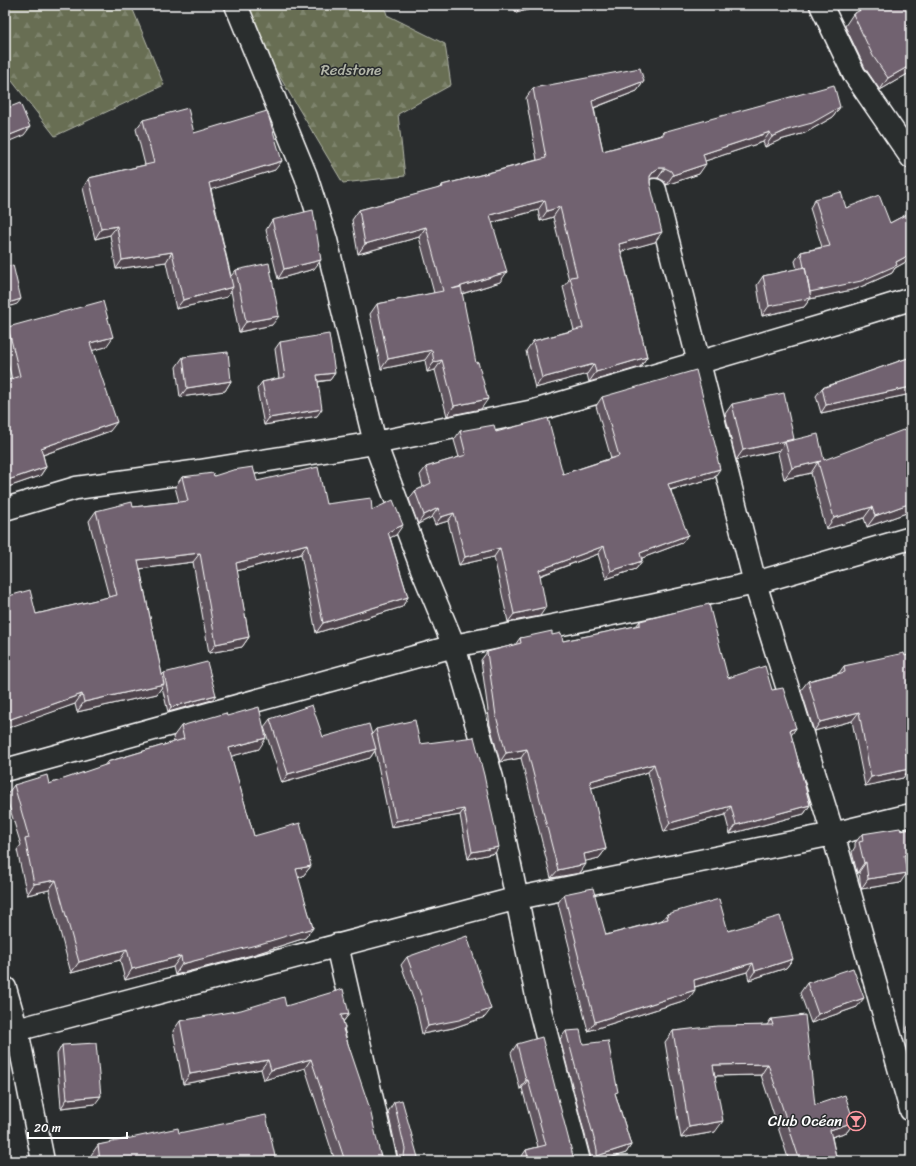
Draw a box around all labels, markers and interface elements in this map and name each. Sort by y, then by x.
park label: Redstone [321,57,381,83]
place label: Club Océan [768,1108,842,1134]
bar icon: Club Océan [845,1110,867,1132]
scale bar [28,1114,127,1140]
text: 20 m [34,1117,61,1139]

